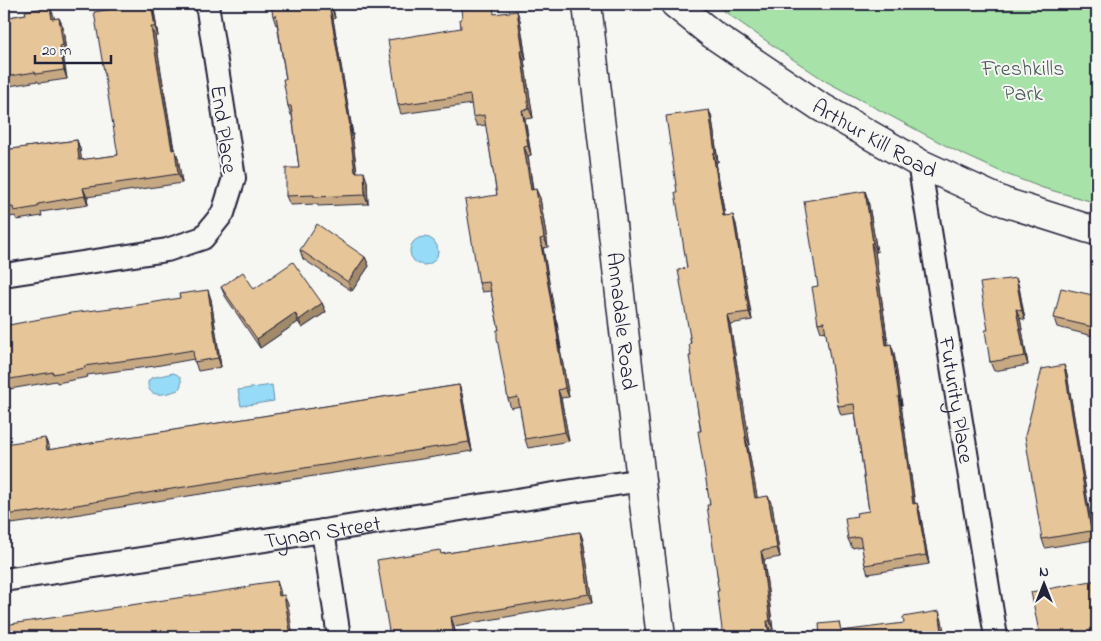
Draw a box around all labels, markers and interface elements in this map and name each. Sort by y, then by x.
scale bar [35,32,111,64]
text: 20 m [42,40,72,62]
park label: Freshkills Park [980,54,1065,111]
street label: End Place [200,83,244,176]
street label: Arthur Kill Road [805,92,941,188]
street label: Annadale Road [596,251,644,392]
street label: Futurity Place [928,334,981,466]
street label: Tynan Street [262,509,384,559]
north arrow [1018,558,1068,608]
text: N [1039,562,1049,583]

